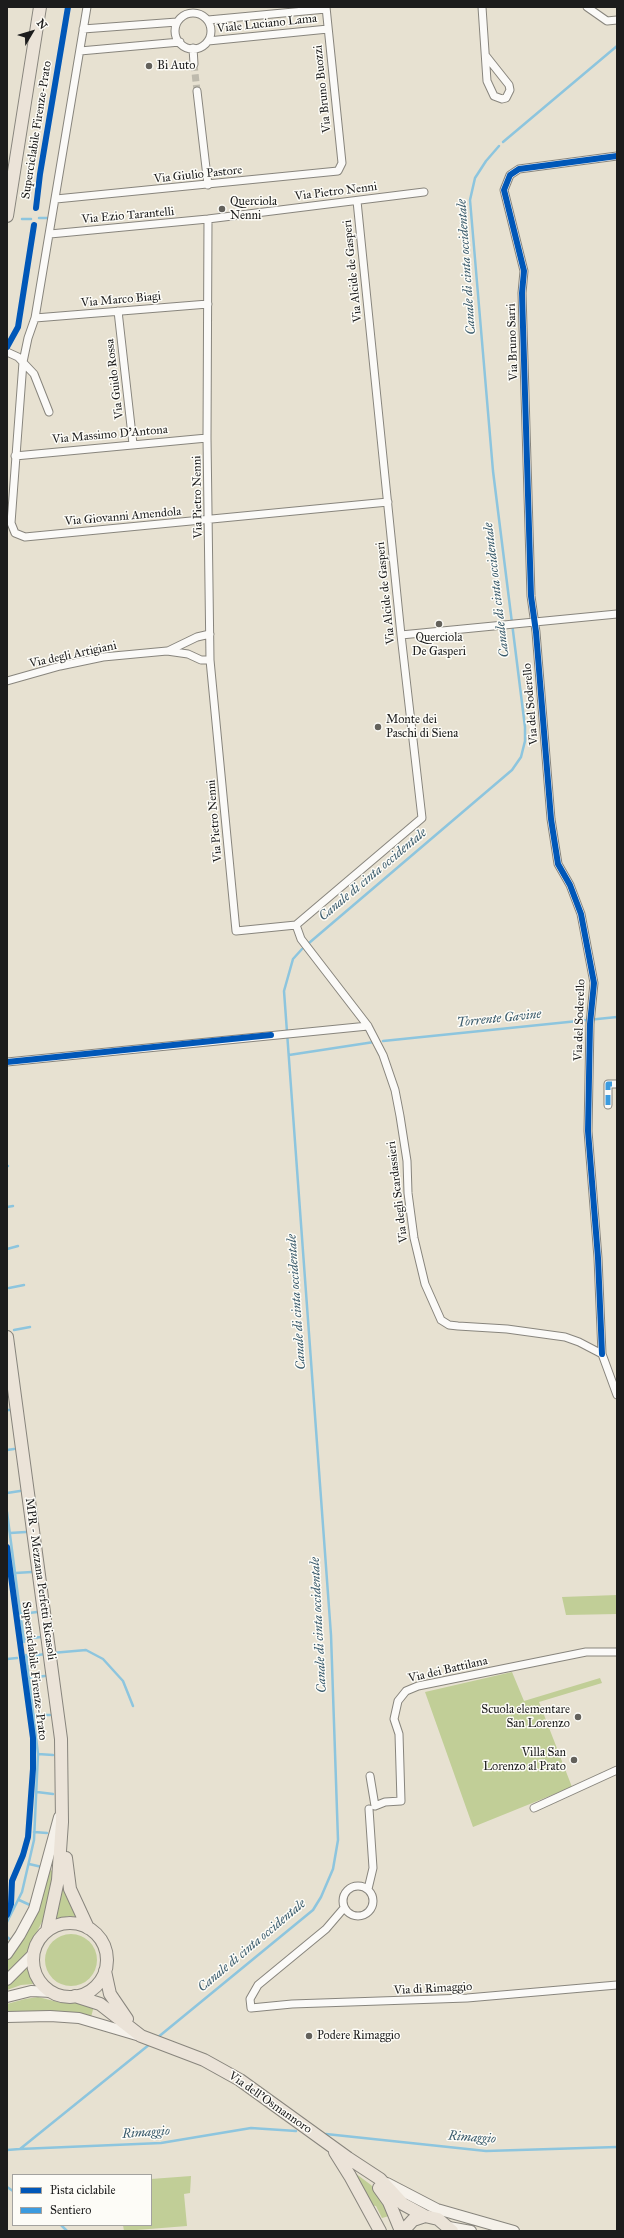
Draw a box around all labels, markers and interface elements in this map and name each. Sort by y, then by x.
north arrow [12,12,52,52]
street label: Viale Luciano Lama [216,12,318,36]
text: N [34,17,50,32]
street label: Via Bruno Buozzi [311,44,335,134]
place label: Bi Auto [157,59,196,73]
street label: Superciclabile Firenze-Prato [19,60,55,200]
marker: Bi Auto [144,61,154,71]
street label: Via Giulio Pastore [153,163,243,187]
street label: Via Pietro Nenni [294,180,378,204]
place label: Querciola Nenni [230,195,277,223]
water label: Canale di cinta occidentale [454,199,480,335]
marker: Querciola Nenni [217,204,227,214]
street label: Via Ezio Tarantelli [81,205,175,227]
street label: Via Alcide de Gasperi [340,219,366,323]
street label: Via Marco Biagi [80,289,162,311]
street label: Via Bruno Sarri [504,303,522,381]
street label: Via Guido Rossa [103,338,127,420]
street label: Via Massimo D'Antona [52,423,168,447]
street label: Via Pietro Nenni [190,455,206,539]
street label: Via Giovanni Amendola [64,505,182,529]
water label: Canale di cinta occidentale [481,522,513,658]
street label: Via Alcide de Gasperi [373,541,399,645]
marker: Querciola De Gasperi [434,619,444,629]
place label: Querciola De Gasperi [412,631,466,659]
street label: Via degli Artigiani [28,639,118,671]
street label: Via del Soderello [520,662,542,746]
place label: Monte dei Paschi di Siena [386,713,458,741]
marker: Monte dei Paschi di Siena [373,722,383,732]
street label: Via Pietro Nenni [204,779,226,863]
water label: Canale di cinta occidentale [316,825,430,925]
street label: Via del Soderello [571,979,589,1061]
water label: Torrente Gavine [456,1007,542,1031]
street label: Via degli Scardassieri [385,1140,411,1244]
water label: Canale di cinta occidentale [284,1234,310,1370]
street label: MPR - Mezzana Perfetti Ricasoli [21,1497,59,1661]
water label: Canale di cinta occidentale [308,1557,330,1693]
street label: Superciclabile Firenze-Prato [18,1601,50,1741]
street label: Via dei Battilana [407,1654,489,1686]
place label: Scuola elementare San Lorenzo [481,1703,570,1731]
marker: Scuola elementare San Lorenzo [573,1712,583,1722]
place label: Villa San Lorenzo al Prato [483,1746,566,1774]
marker: Villa San Lorenzo al Prato [569,1755,579,1765]
water label: Canale di cinta occidentale [195,1896,309,1996]
street label: Via di Rimaggio [393,1980,473,1998]
place label: Podere Rimaggio [317,2029,400,2043]
marker: Podere Rimaggio [304,2031,314,2041]
street label: Via dell'Osmannoro [226,2069,314,2137]
water label: Rimaggio [122,2124,170,2142]
water label: Rimaggio [448,2129,496,2147]
legend [12,2174,152,2226]
text: Pista ciclabile [50,2183,115,2197]
text: Sentiero [50,2203,91,2217]

